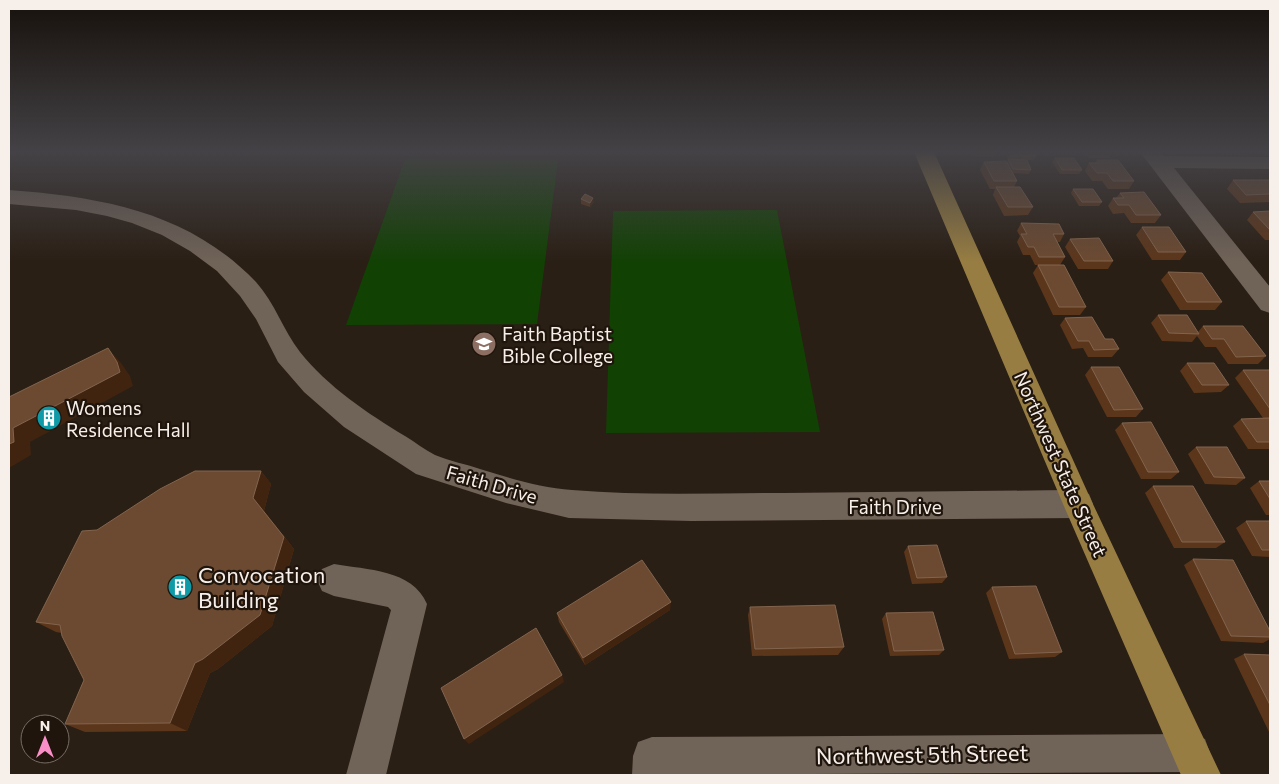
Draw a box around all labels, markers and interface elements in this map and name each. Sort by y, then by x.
place label: Faith Baptist Bible College [502,322,613,367]
school or university icon: Faith Baptist Bible College [471,331,497,357]
street label: Northwest State Street [1010,368,1112,560]
place label: Womens Residence Hall [66,396,190,441]
building icon: Womens Residence Hall [36,405,62,431]
street label: Faith Drive [444,460,540,508]
street label: Faith Drive [848,495,942,518]
place label: Convocation Building [198,561,325,613]
building icon: Convocation Building [167,574,193,600]
north arrow [20,714,70,764]
text: N [40,717,50,734]
street label: Northwest 5th Street [815,739,1029,769]

